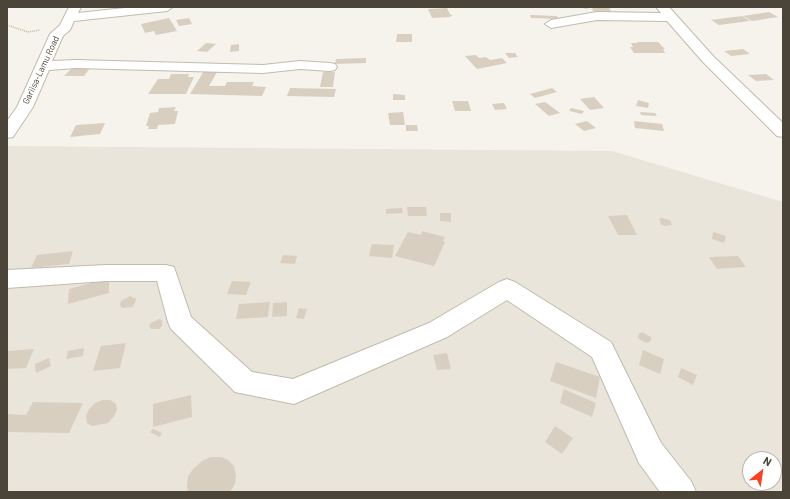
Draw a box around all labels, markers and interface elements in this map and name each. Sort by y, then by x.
street label: Gariisa-Lamu Road [20,34,62,106]
north arrow [742,451,782,491]
text: N [761,454,774,468]

